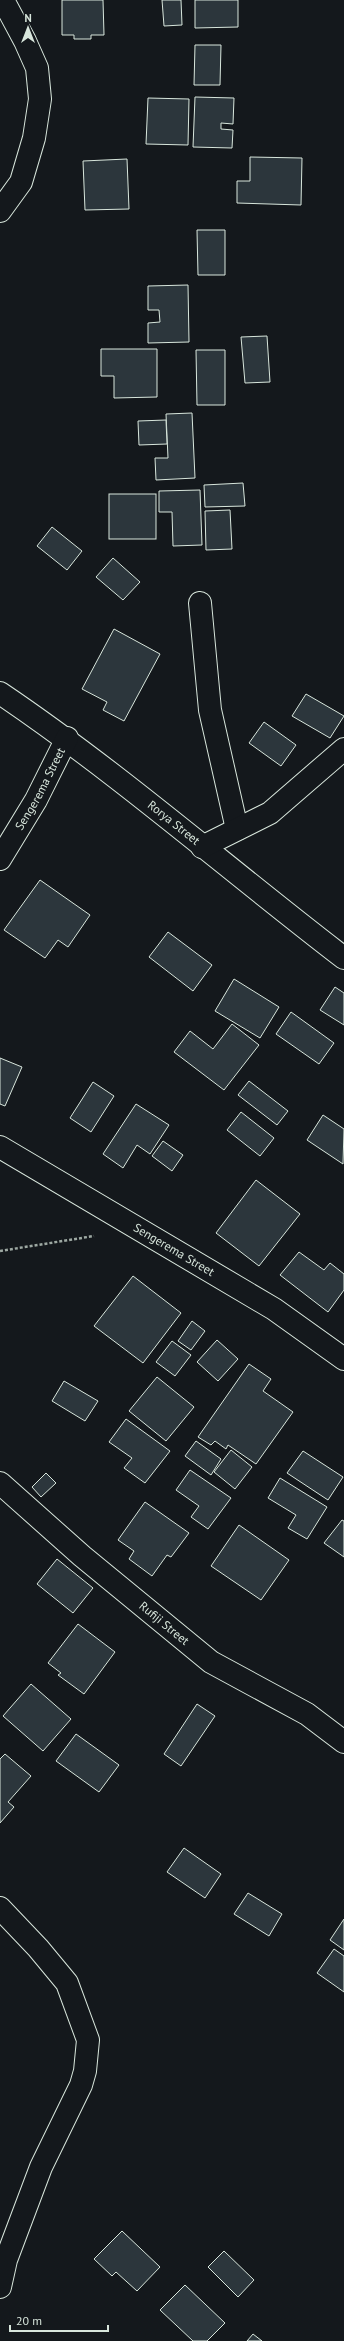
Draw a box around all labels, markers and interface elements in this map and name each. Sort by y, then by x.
north arrow [8,8,48,48]
text: N [24,11,32,25]
street label: Sengerema Street [12,745,68,833]
street label: Rorya Street [145,797,203,848]
street label: Sengerema Street [131,1220,217,1279]
street label: Rufiji Street [136,1598,192,1648]
scale bar [10,2307,108,2333]
text: 20 m [16,2313,42,2328]

